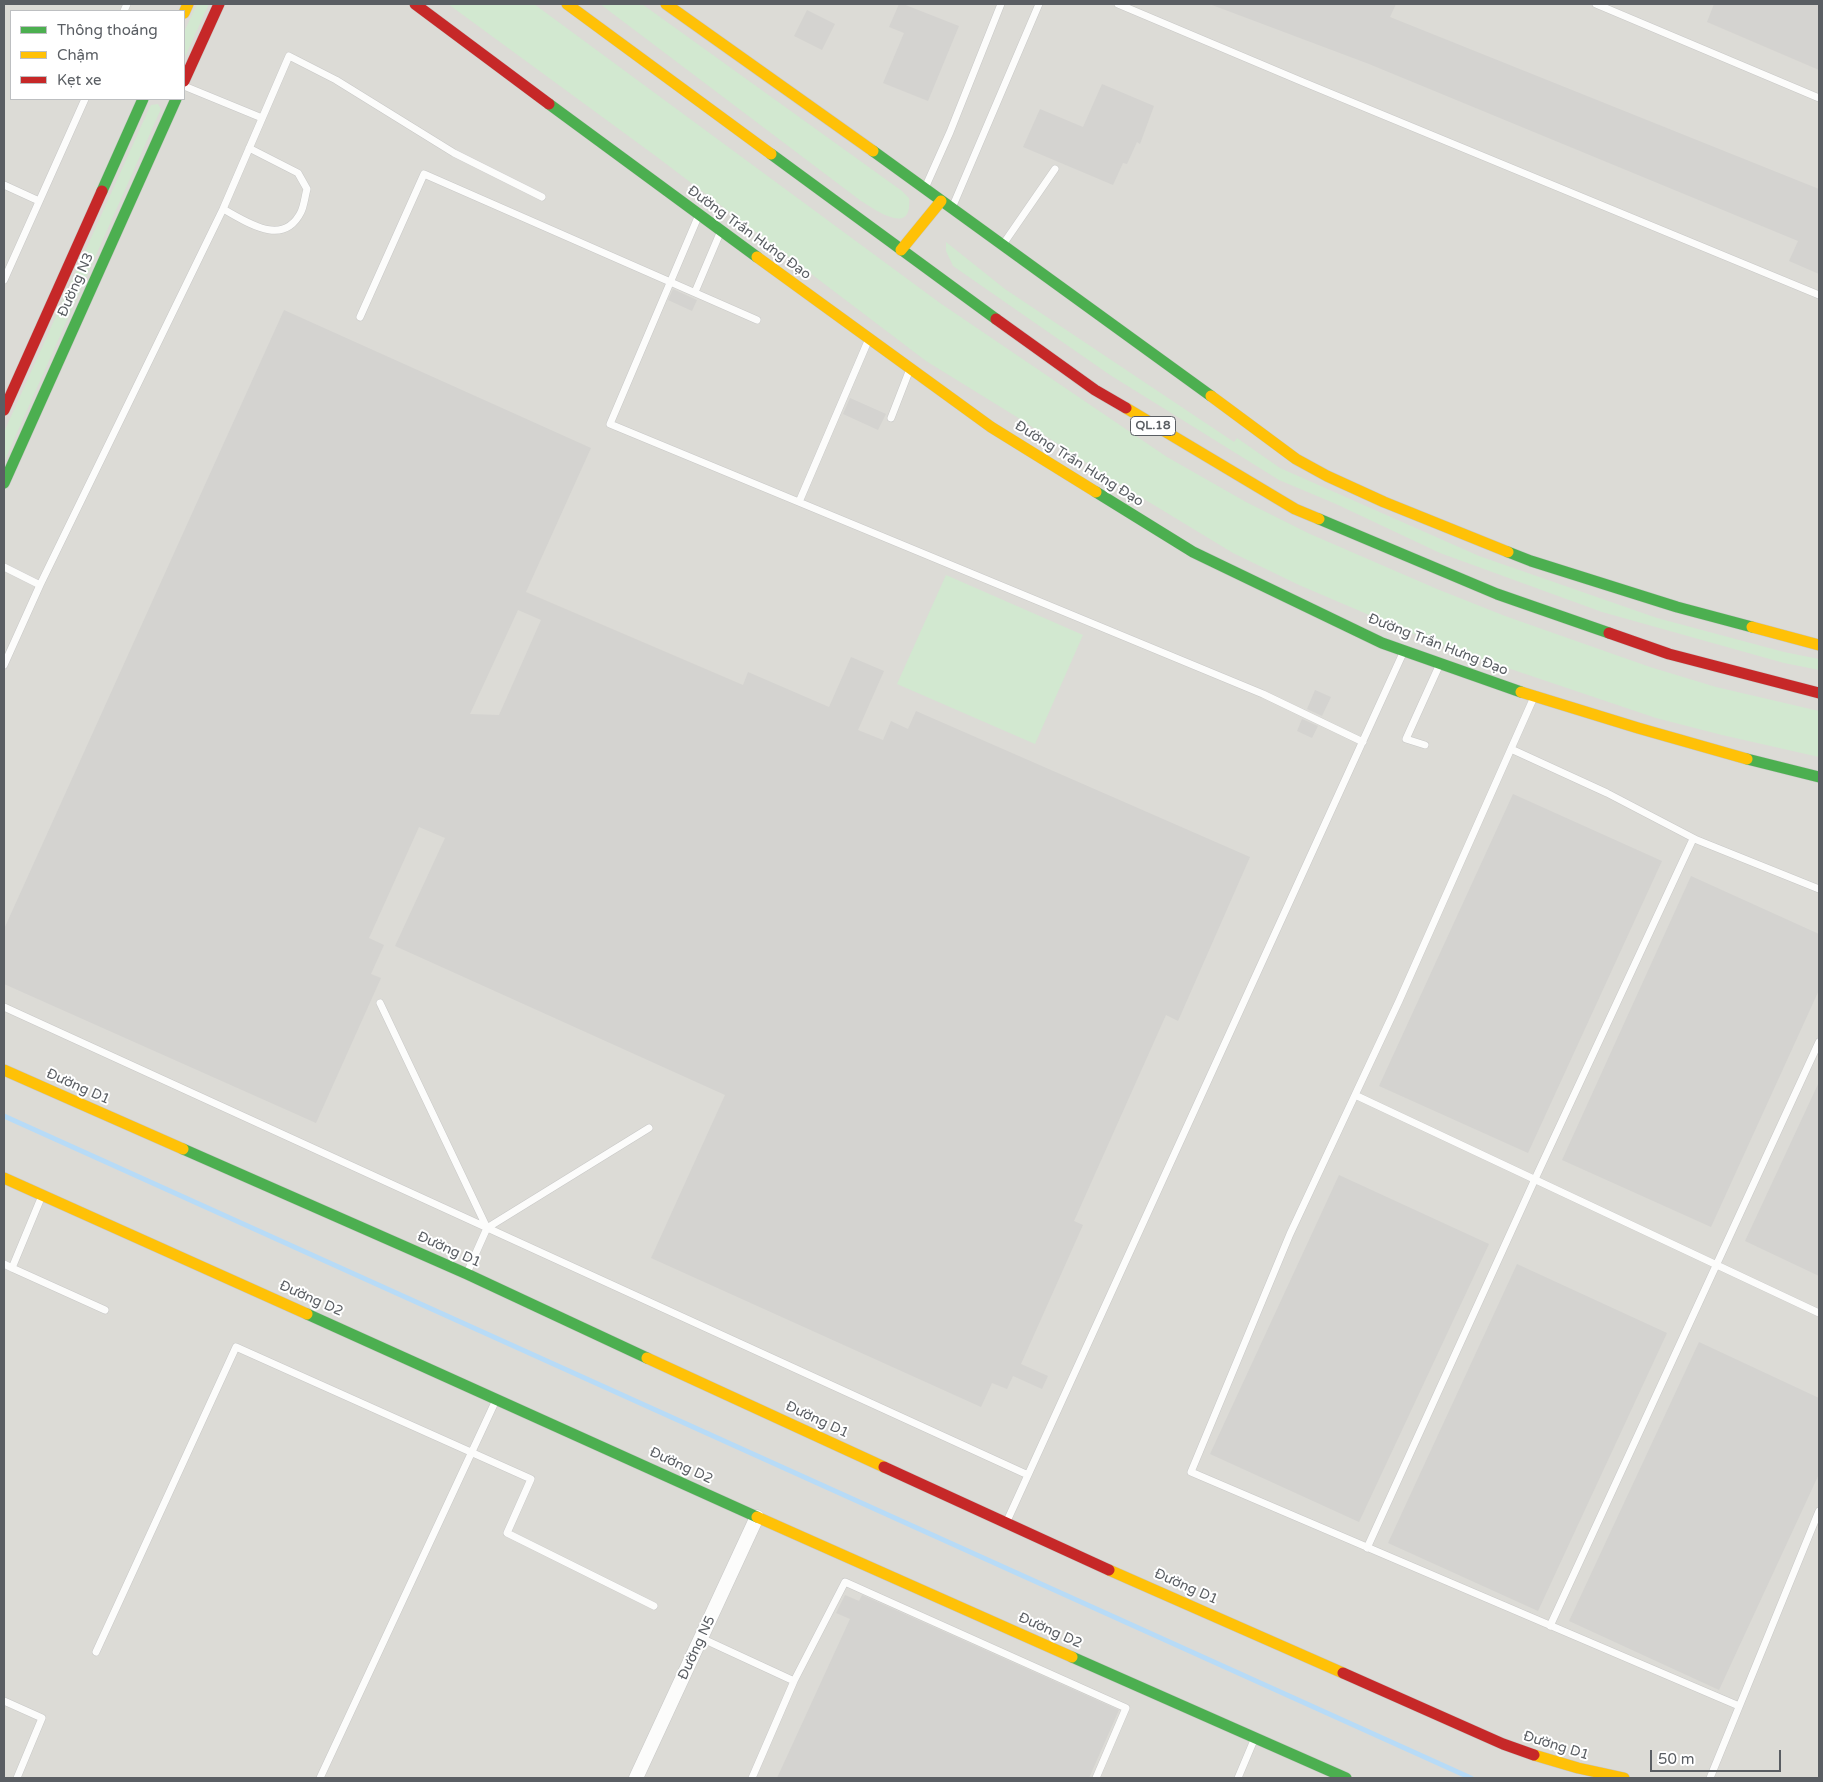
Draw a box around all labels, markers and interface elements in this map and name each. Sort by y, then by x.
legend [10,10,185,100]
text: Thông thoáng [57,21,158,39]
text: Chậm [57,46,99,64]
text: Kẹt xe [57,71,102,89]
street label: Đường Trần Hưng Đạo [684,183,814,283]
street label: Đường N3 [54,250,98,320]
road number: QL.18 [1130,416,1176,436]
street label: Đường Trần Hưng Đạo [1012,418,1146,510]
street label: Đường Trần Hưng Đạo [1366,611,1510,679]
street label: Đường D1 [44,1066,112,1108]
street label: Đường D1 [415,1229,483,1271]
street label: Đường D2 [277,1278,345,1320]
street label: Đường D1 [783,1398,851,1442]
street label: Đường D2 [647,1444,715,1488]
street label: Đường D1 [1152,1566,1220,1608]
street label: Đường D2 [1016,1610,1084,1652]
street label: Đường N5 [675,1613,719,1683]
street label: Đường D1 [1521,1728,1591,1764]
scale bar [1653,1740,1784,1772]
text: 50 m [1658,1750,1695,1768]

